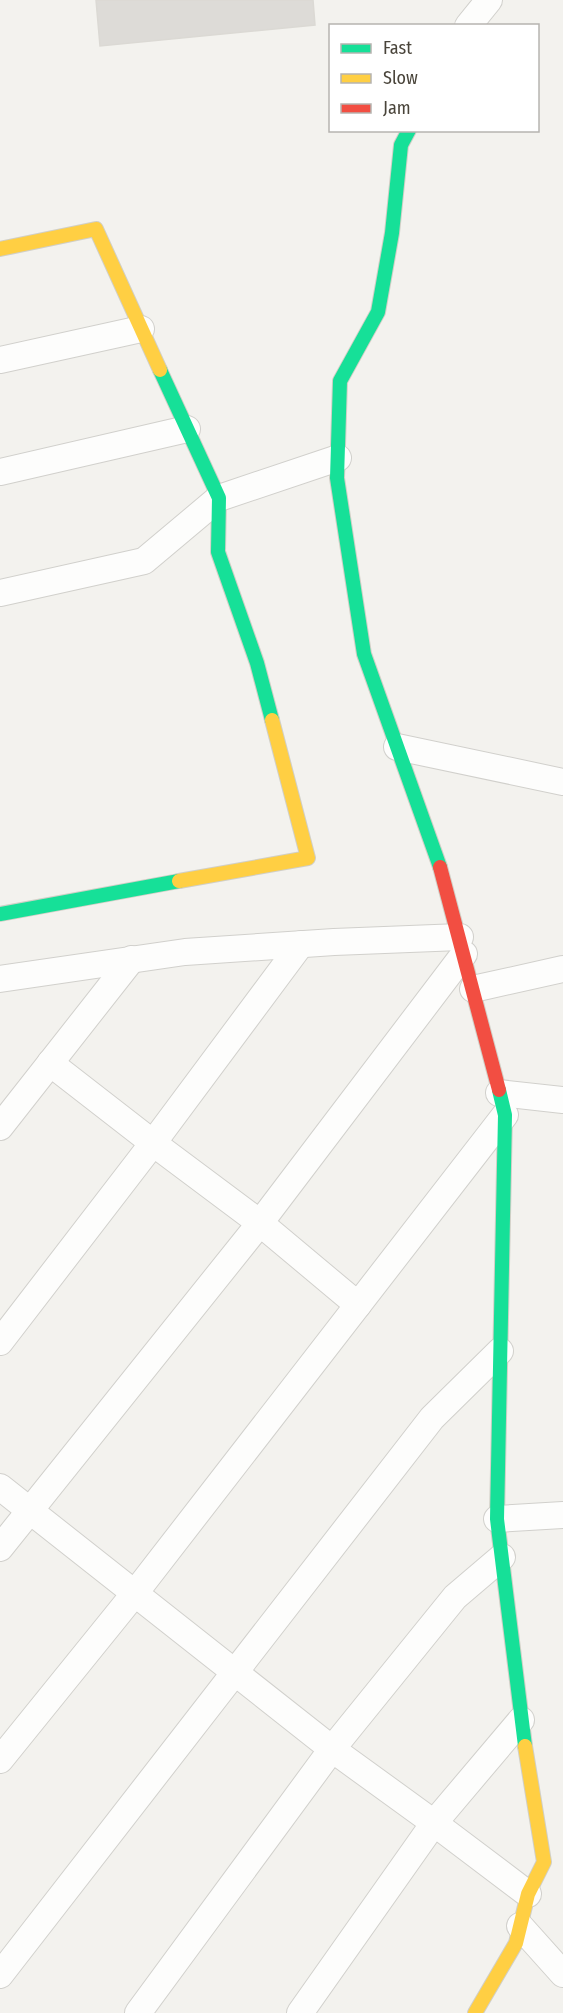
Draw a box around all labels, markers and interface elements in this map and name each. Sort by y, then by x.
legend [329,24,539,132]
text: Fast [383,37,412,59]
text: Slow [383,67,418,89]
text: Jam [383,97,411,119]

